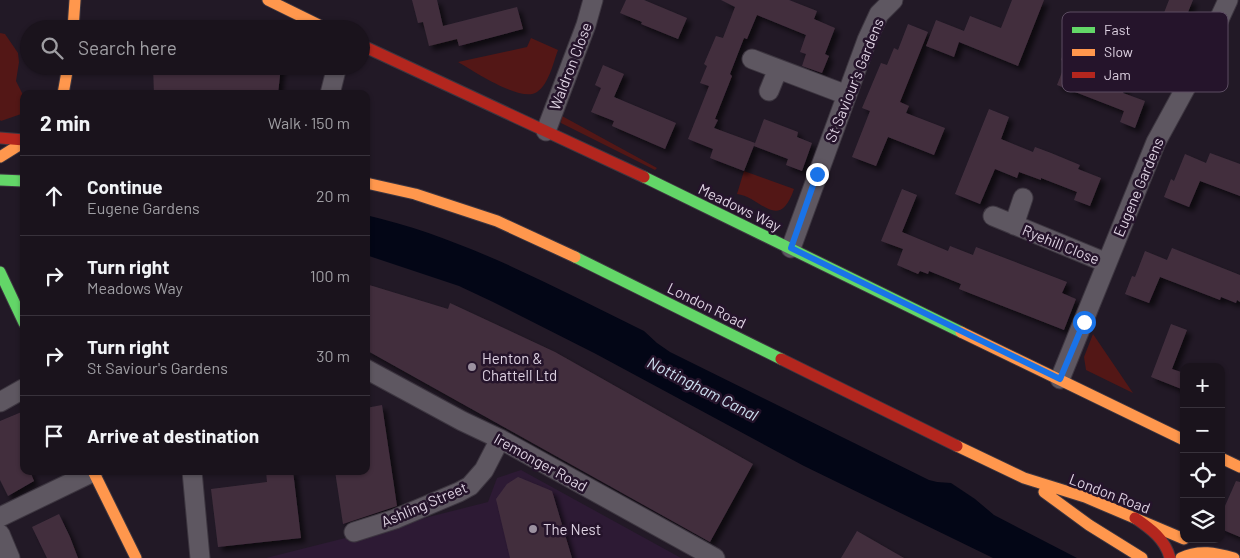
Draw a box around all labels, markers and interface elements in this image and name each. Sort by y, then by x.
legend [1062,12,1228,92]
street label: St Saviour's Gardens [821,15,887,145]
search box [20,20,370,75]
street label: Waldron Close [545,20,595,112]
text: Fast [1104,21,1130,38]
icon: search [38,34,66,62]
text: Search here [78,36,177,59]
text: Slow [1104,43,1133,60]
text: Jam [1104,66,1131,83]
text: 2 min [40,110,90,135]
text: Walk · 150 m [268,113,350,132]
street label: Eugene Gardens [1109,135,1167,239]
route end [806,163,829,186]
text: Continue [87,175,163,198]
street label: Meadows Way [696,179,784,235]
icon: ahead [40,182,68,210]
text: 20 m [316,186,350,205]
text: Eugene Gardens [87,198,200,217]
street label: Ryehill Close [1020,220,1102,268]
text: Turn right [87,255,169,278]
icon: right [40,262,68,290]
text: 100 m [310,266,350,285]
text: Meadows Way [87,278,183,297]
street label: London Road [665,278,749,332]
route start [1073,311,1096,334]
text: Turn right [87,335,169,358]
icon: right [40,342,68,370]
text: 30 m [316,346,350,365]
place label: Henton & Chattell Ltd [482,349,557,384]
water label: Nottingham Canal [644,352,762,424]
text: St Saviour's Gardens [87,358,228,377]
marker: Henton & Chattell Ltd [466,361,478,373]
map controls [1180,363,1225,543]
button: + [1180,363,1225,408]
button: − [1180,408,1225,453]
icon: arrive [40,422,68,450]
text: Arrive at destination [87,424,259,447]
street label: Iremonger Road [491,429,591,495]
button: locate [1180,453,1225,498]
street label: London Road [1067,469,1153,517]
street label: Ashling Street [378,478,470,530]
button: layers [1180,498,1225,543]
place label: The Nest [543,520,601,538]
marker: The Nest [527,523,539,535]

